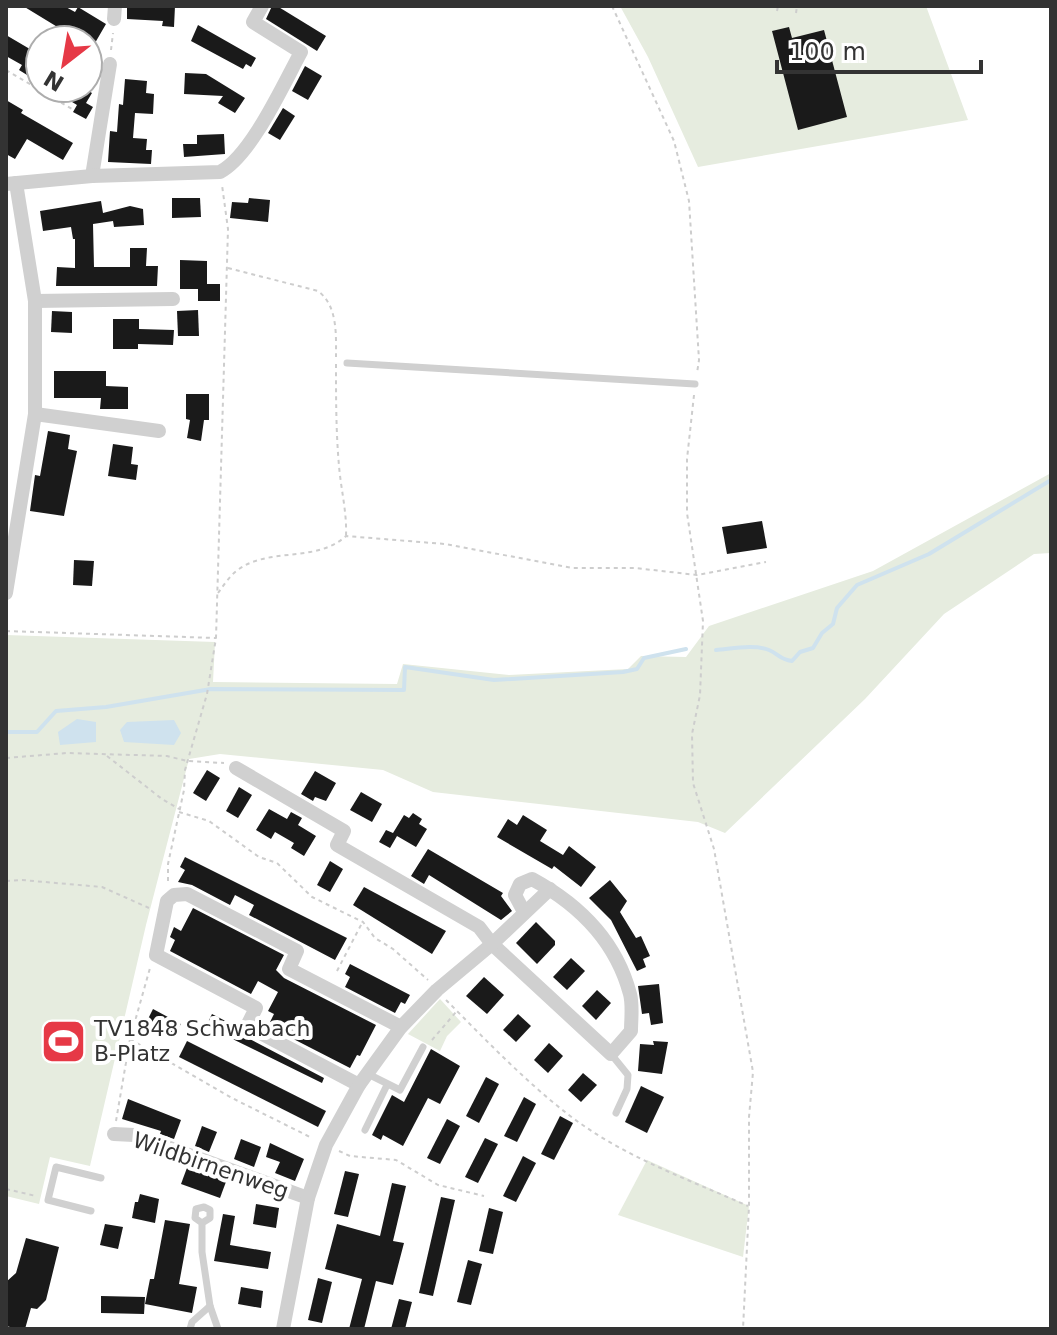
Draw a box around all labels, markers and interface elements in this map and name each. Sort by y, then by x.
north arrow [24,24,104,104]
scale bar [777,24,981,74]
text: 100 m [789,38,866,66]
text: N [40,65,68,96]
place label: TV1848 Schwabach B-Platz [93,1016,310,1066]
sports icon: TV1848 Schwabach B-Platz [39,1017,87,1065]
street label: Wildbirnenweg [130,1127,292,1204]

